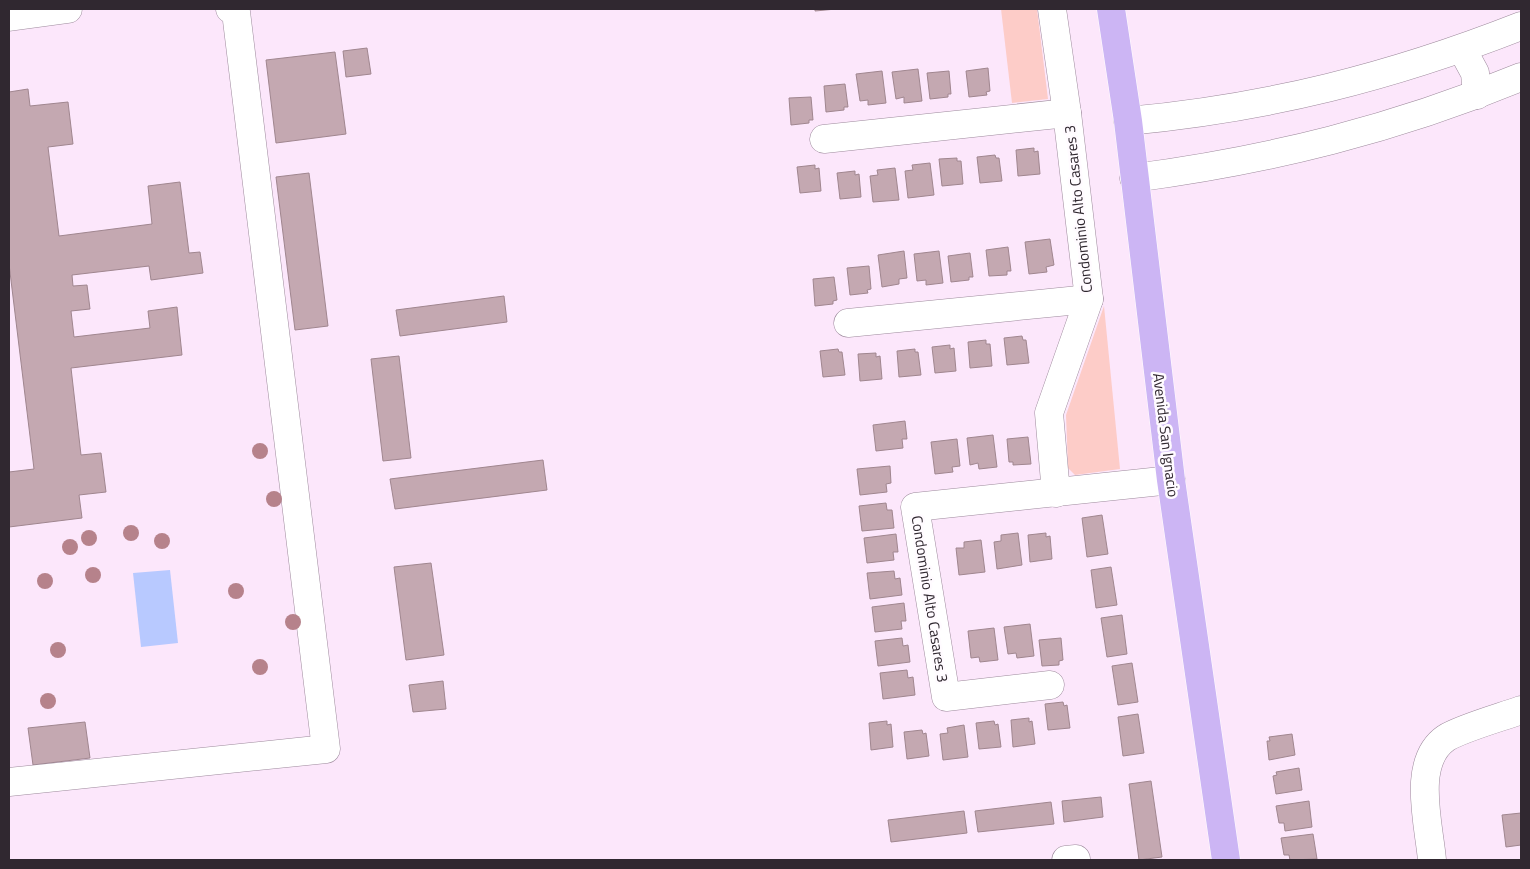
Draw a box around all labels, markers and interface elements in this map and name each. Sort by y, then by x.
street label: Condominio Alto Casares 3 [1058,124,1098,294]
street label: Avenida San Ignacio [1147,372,1185,499]
street label: Condominio Alto Casares 3 [905,514,955,684]

